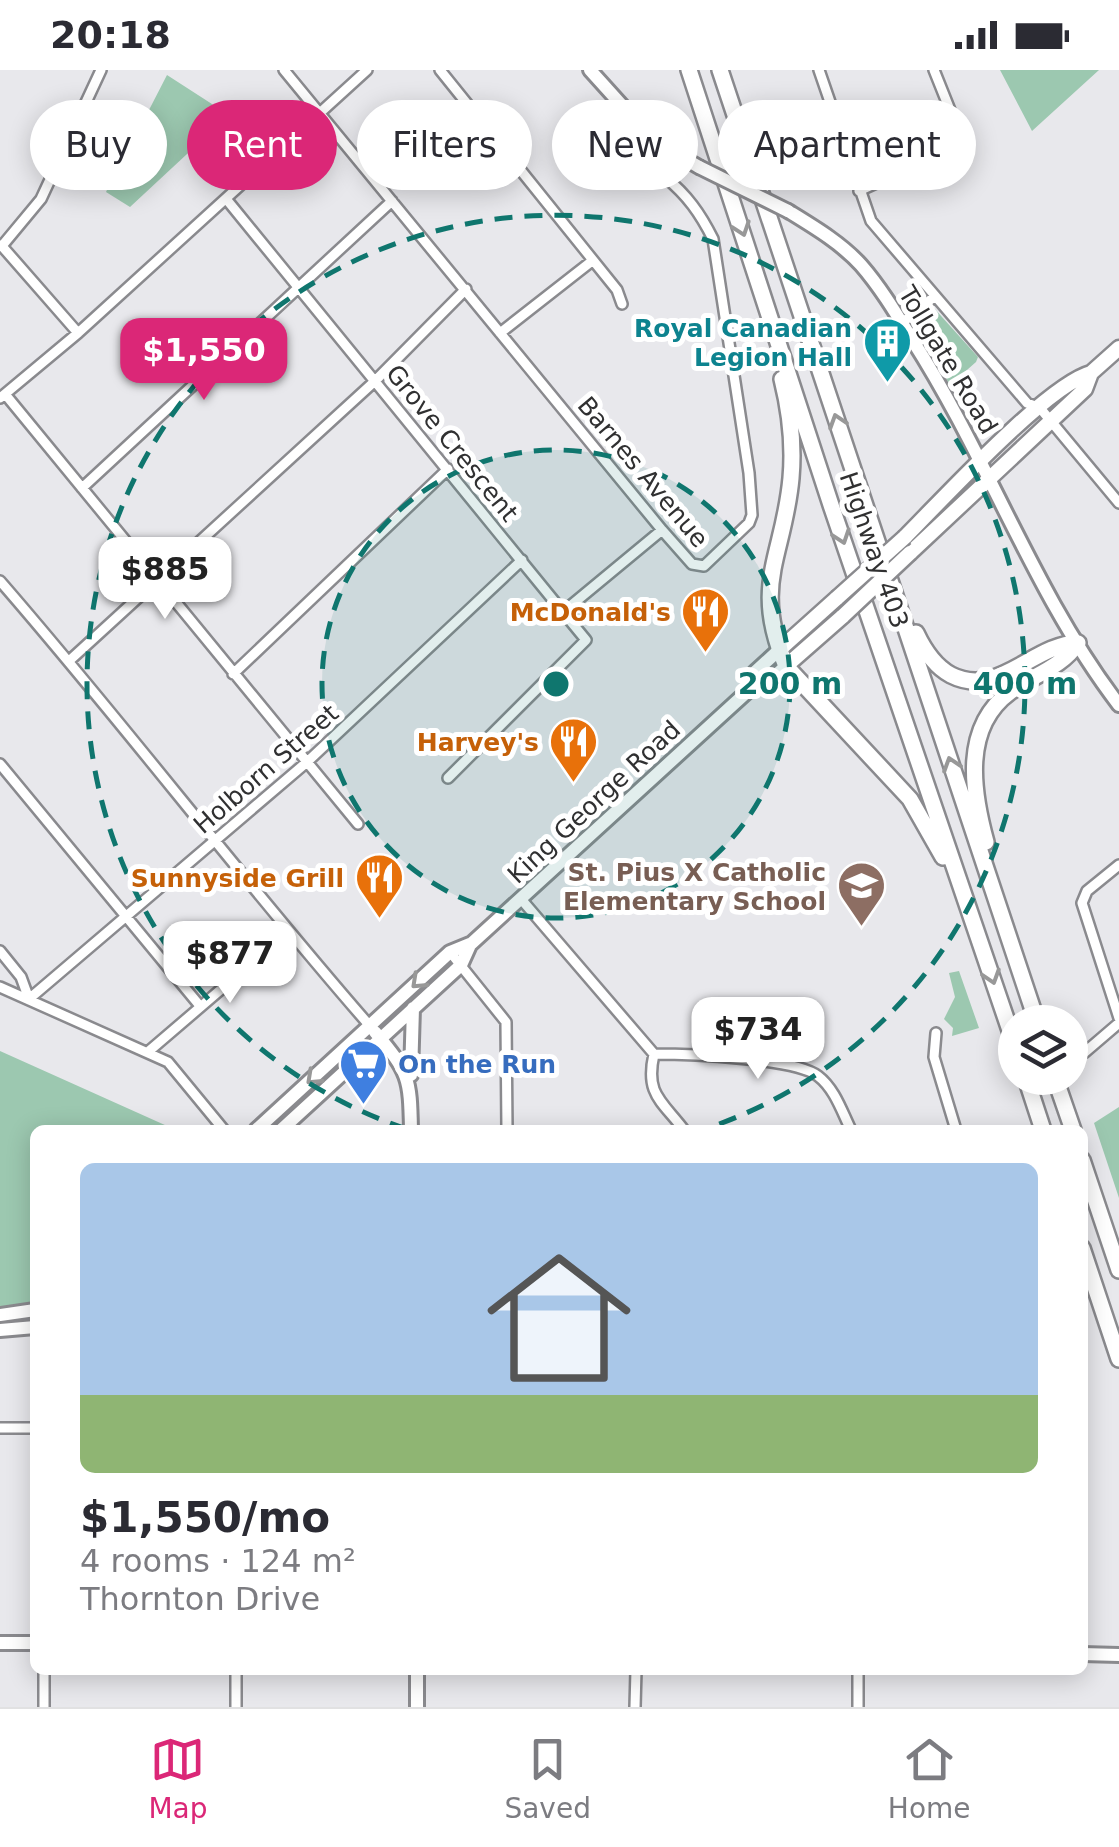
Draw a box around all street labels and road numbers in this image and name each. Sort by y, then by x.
street label: Tollgate Road [892,280,1004,439]
street label: Grove Crescent [380,359,524,527]
street label: Barnes Avenue [572,391,714,553]
street label: Highway 403 [834,468,914,632]
street label: Holborn Street [188,698,344,840]
street label: King George Road [502,715,686,889]

